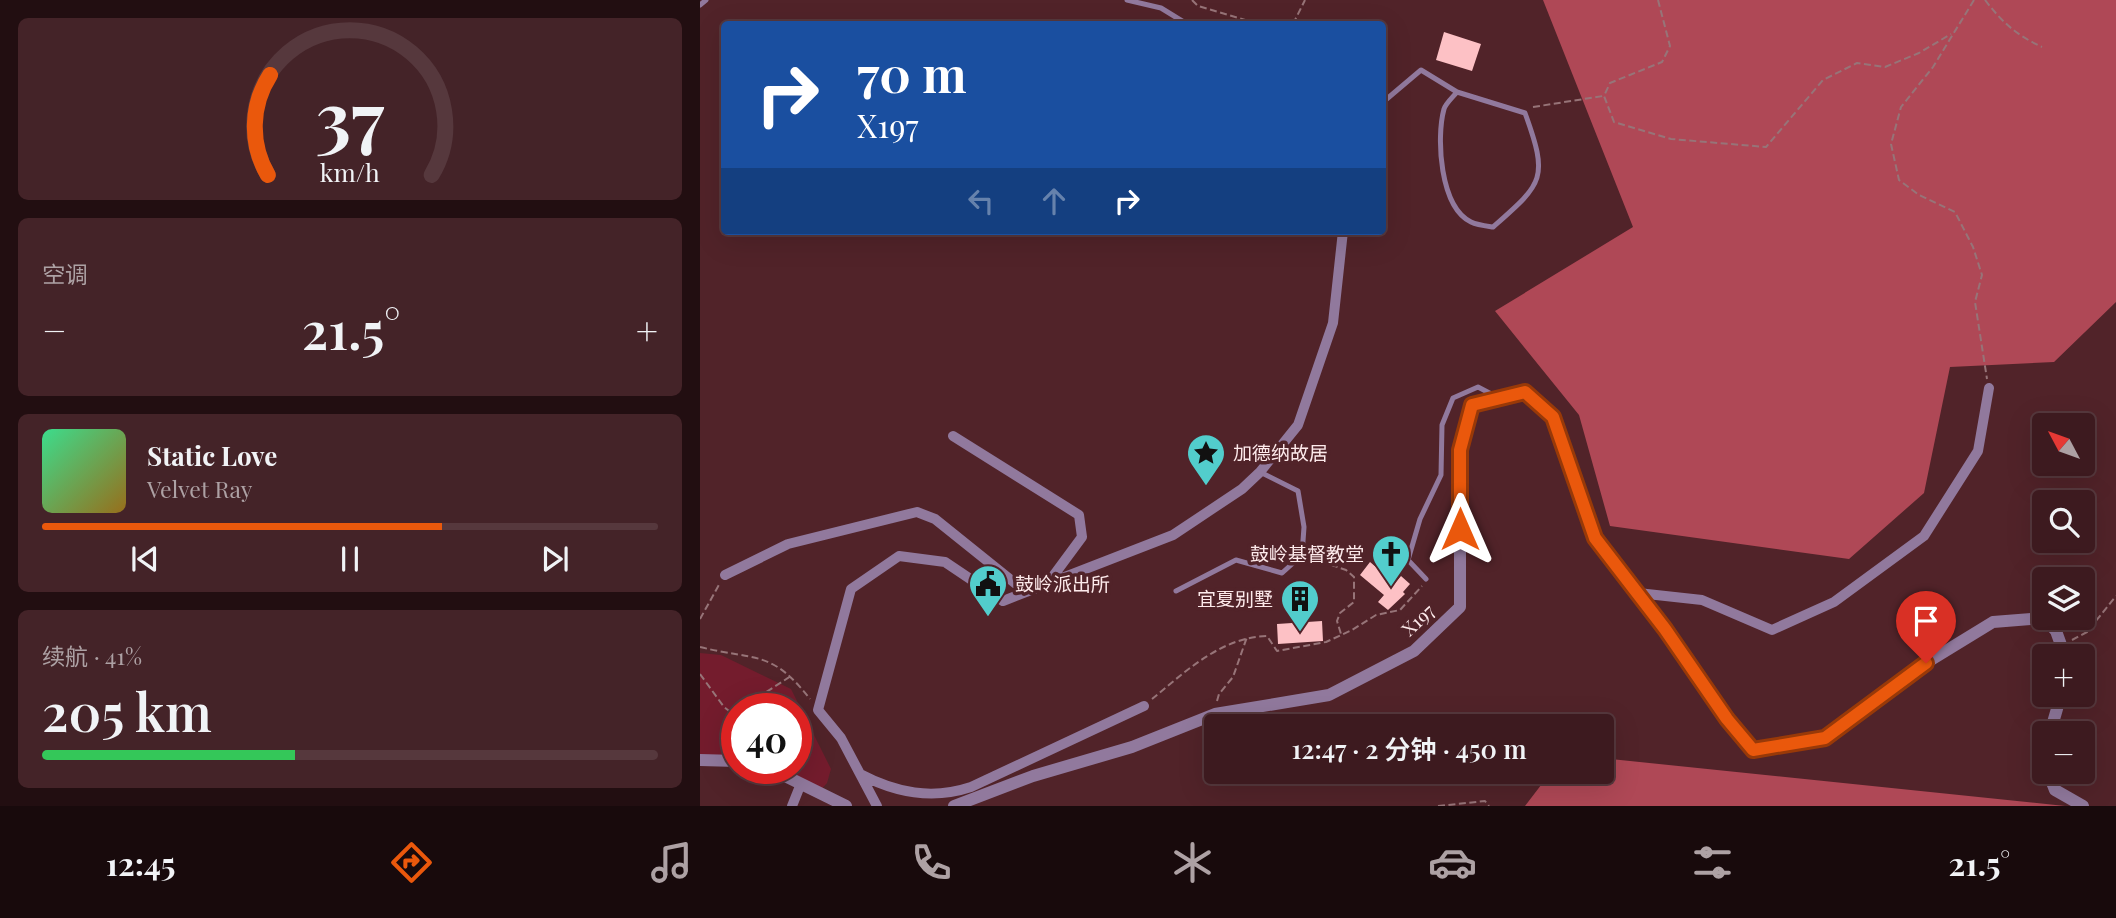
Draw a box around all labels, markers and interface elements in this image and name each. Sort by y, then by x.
text: 70 m [857,40,967,105]
icon: right [742,49,833,140]
text: 37 [316,66,385,163]
text: X197 [857,103,918,146]
text: km/h [320,155,380,188]
icon: left [962,182,1000,220]
icon: ahead [1035,182,1073,220]
icon: right [1108,182,1146,220]
text: 空调 [42,258,88,289]
text: 21.5° [302,294,401,363]
text: − [42,304,67,355]
text: + [636,304,658,355]
north arrow [2032,413,2095,476]
map controls [2032,413,2095,784]
place icon: 加德纳故居 [1185,432,1227,487]
text: Static Love [147,438,277,473]
place label: 加德纳故居 [1233,439,1328,465]
text: Velvet Ray [147,473,252,504]
button: search [2032,490,2095,553]
position arrow [1423,492,1497,566]
church icon: 鼓岭基督教堂 [1370,533,1412,588]
icon: previous [126,540,164,578]
icon: pause [331,540,369,578]
icon: next [536,540,574,578]
place label: 鼓岭基督教堂 [1250,540,1364,566]
public building icon: 鼓岭派出所 [967,563,1009,618]
button: layers [2032,567,2095,630]
place label: 鼓岭派出所 [1015,570,1110,596]
building icon: 宜夏别墅 [1279,578,1321,633]
place label: 宜夏别墅 [1197,585,1273,611]
pin [1896,591,1956,663]
street label: X197 [1395,597,1440,641]
icon: arrive [1907,602,1945,640]
text: 续航 · 41% [42,640,142,671]
button: + [2032,644,2095,707]
text: 205 km [42,676,212,745]
speed limit sign: 40 [721,693,812,784]
button: − [2032,721,2095,784]
text: 12:47 · 2 分钟 · 450 m [1291,731,1527,766]
icon: directions [387,838,436,887]
icon: music [647,838,696,887]
icon: phone [907,838,956,887]
icon: climate [1168,838,1217,887]
icon: car [1428,838,1477,887]
icon: filters [1688,838,1737,887]
text: 12:45 [106,841,176,884]
text: 21.5° [1949,841,2010,884]

